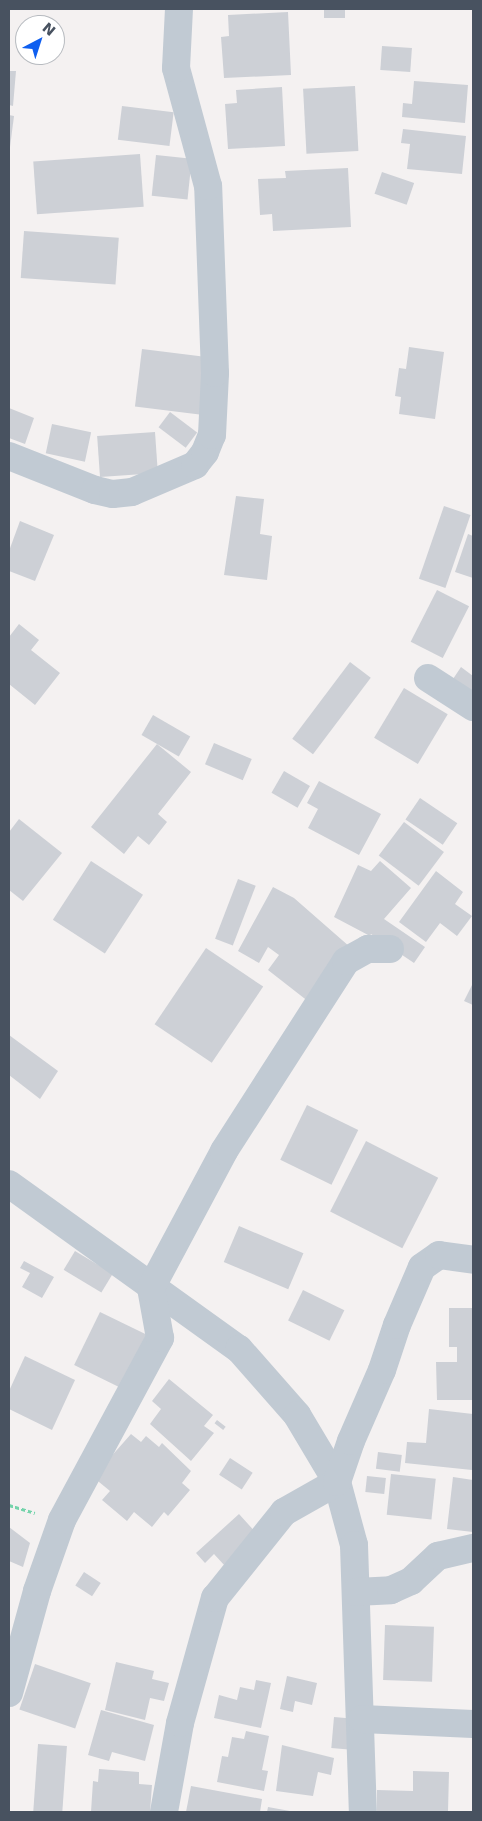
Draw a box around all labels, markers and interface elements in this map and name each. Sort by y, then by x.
north arrow [15,15,65,65]
text: N [39,19,59,39]

